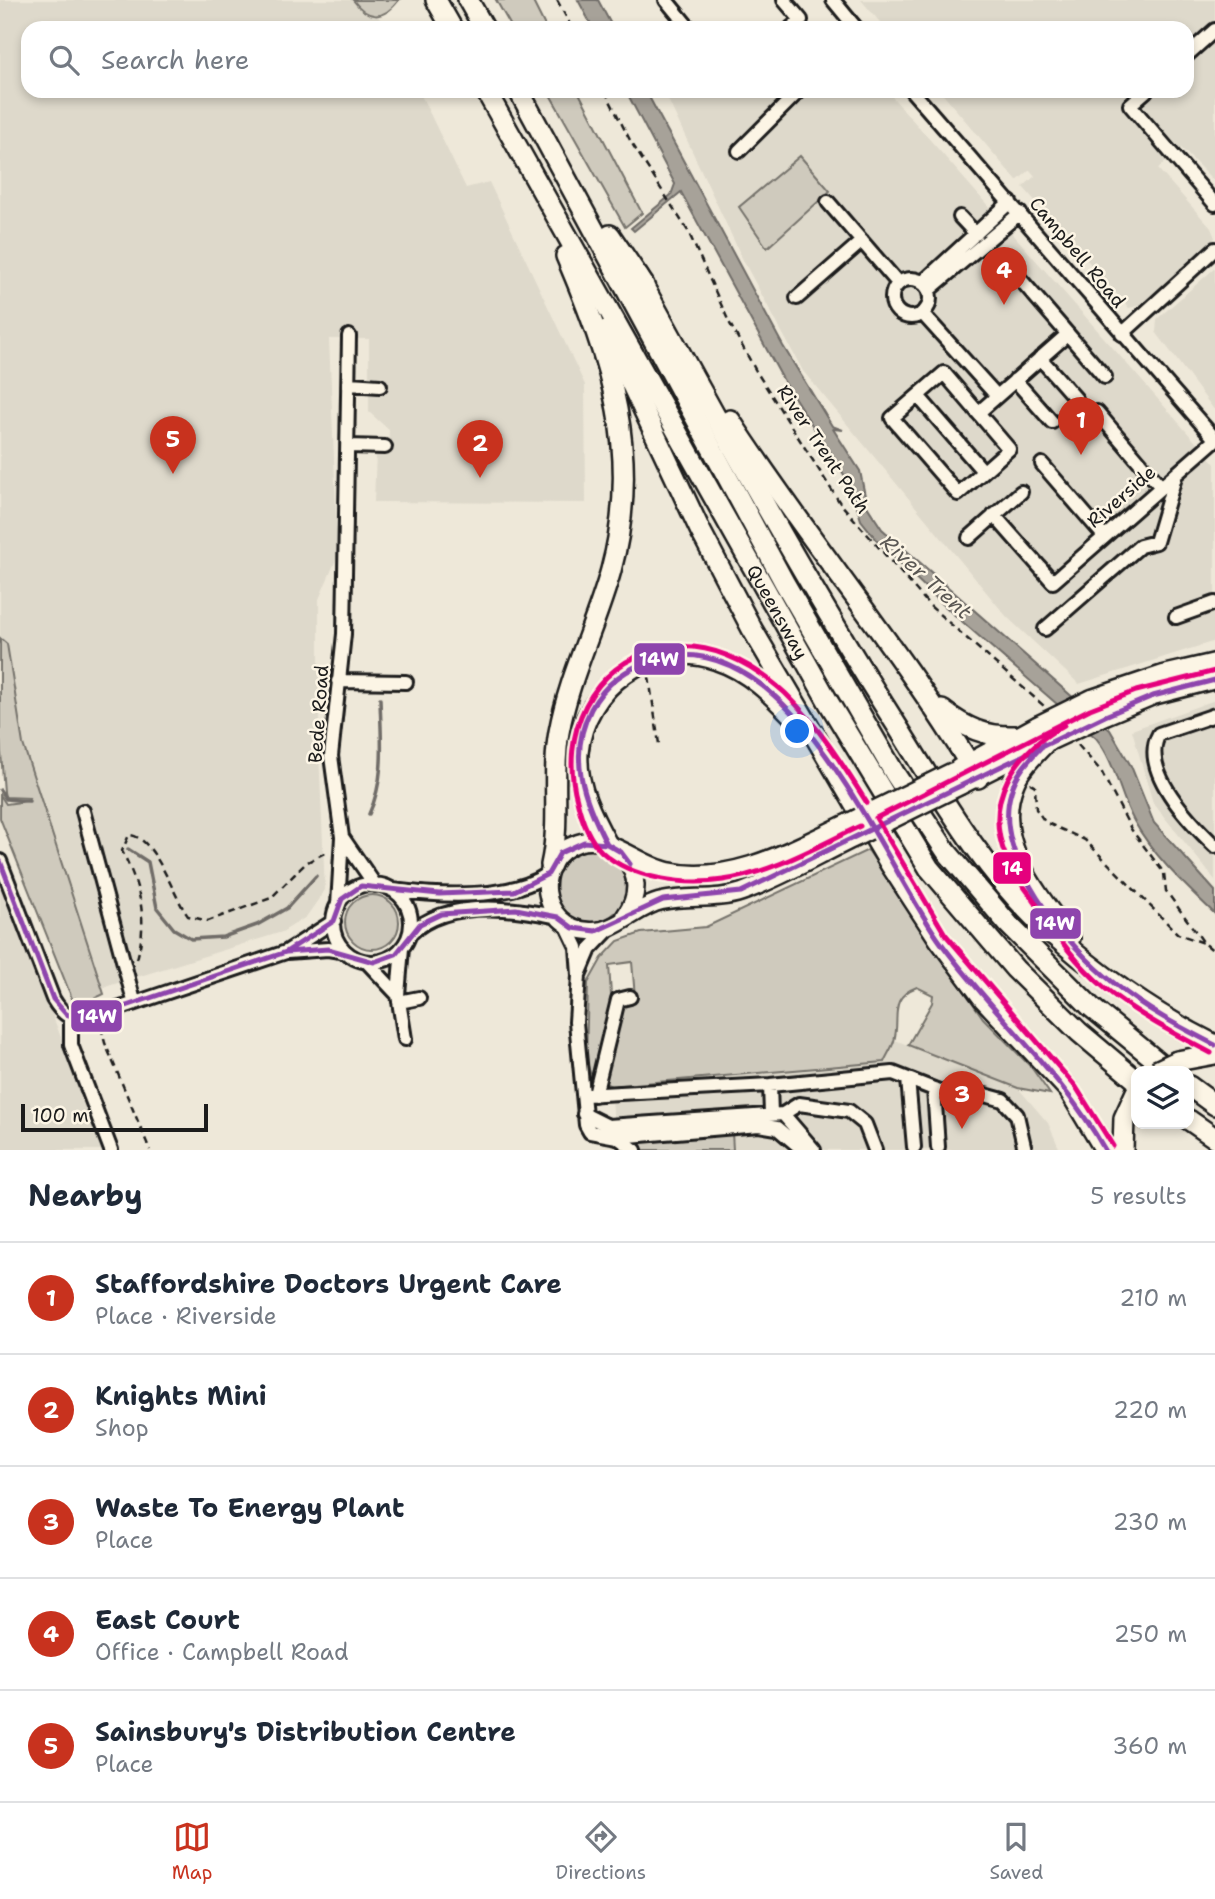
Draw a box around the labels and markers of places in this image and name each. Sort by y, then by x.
pin: 4 [981,247,1027,305]
pin: 1 [1058,397,1104,455]
pin: 5 [150,416,196,474]
pin: 2 [457,420,503,478]
pin: 3 [939,1071,985,1129]

